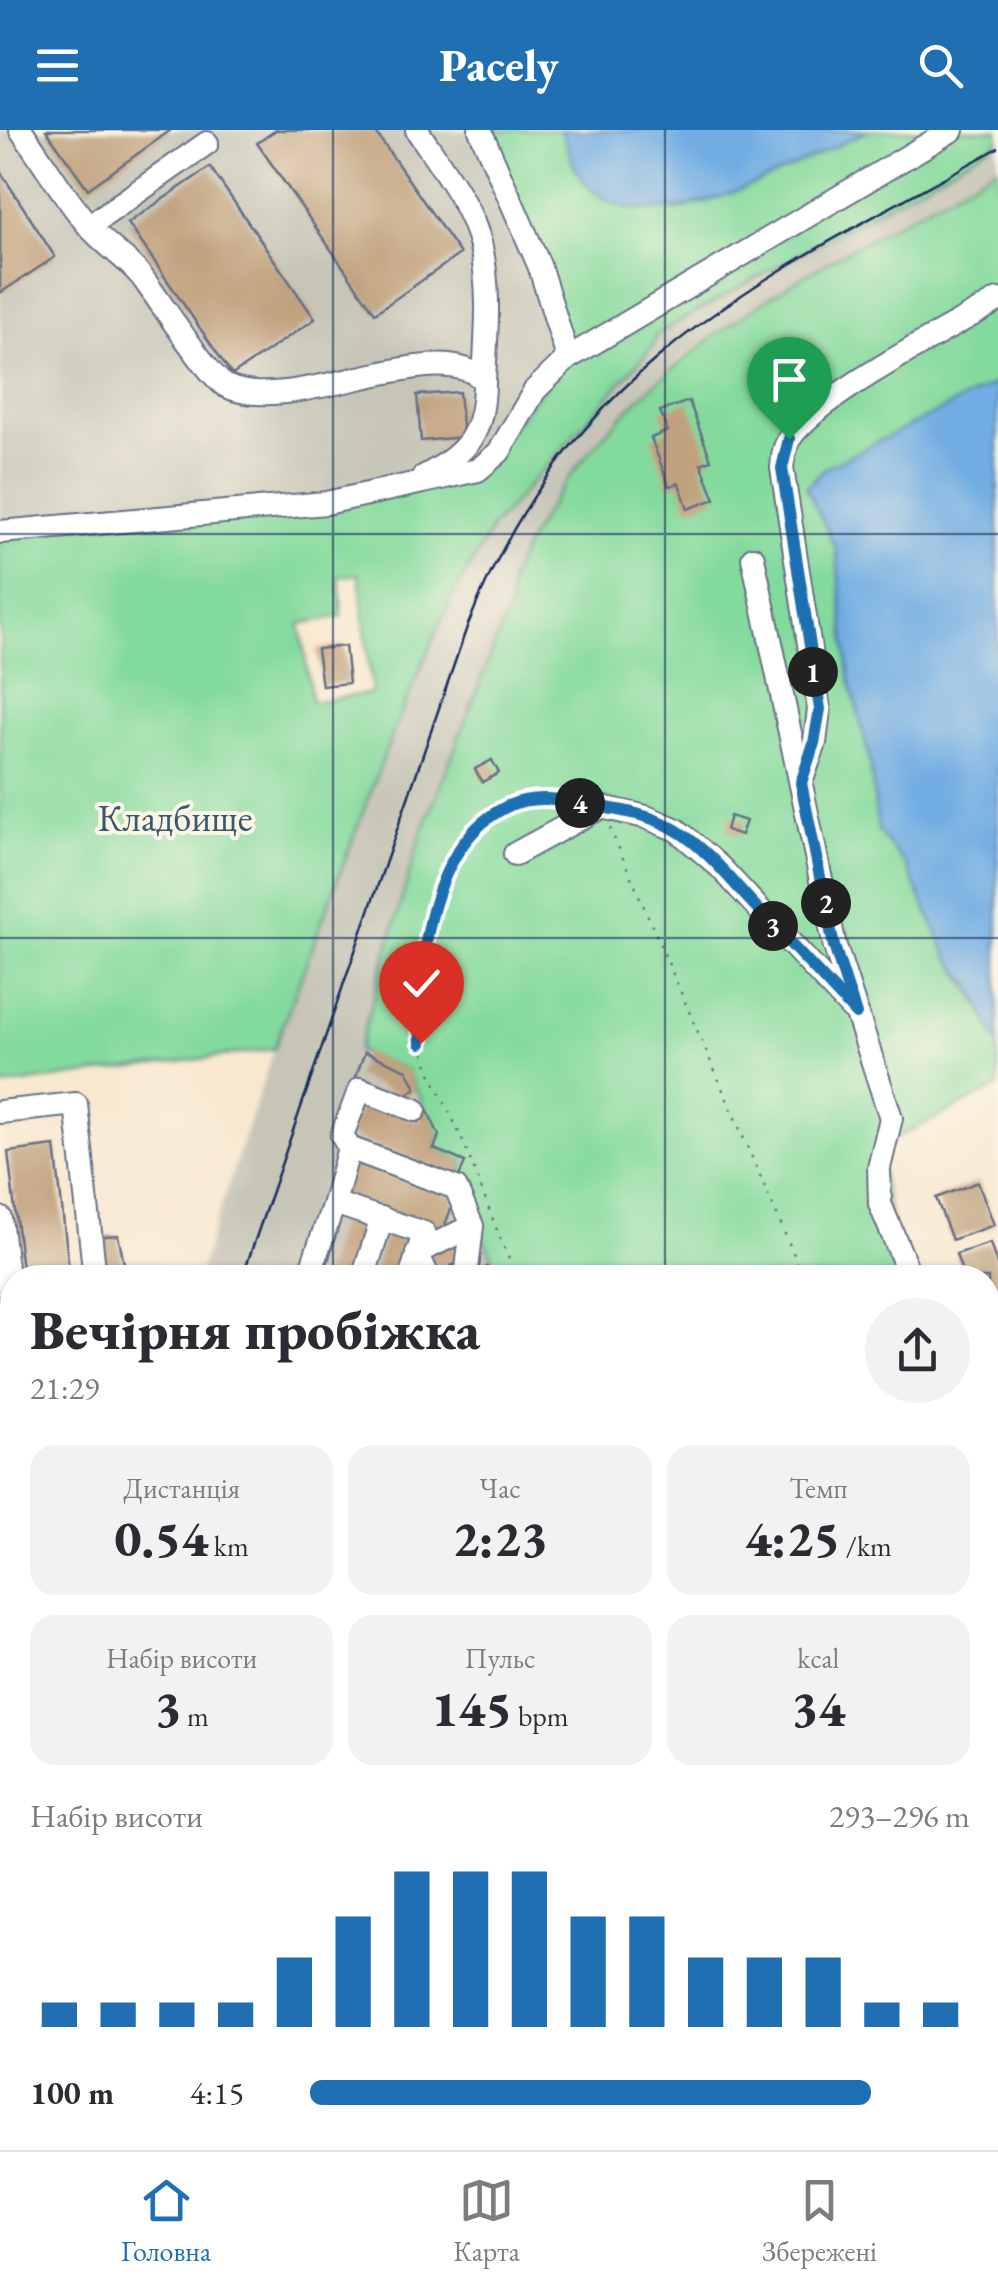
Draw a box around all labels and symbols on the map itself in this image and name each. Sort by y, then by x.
pin [747,337,832,440]
pin: 1 [788,647,838,697]
pin: 4 [555,778,605,828]
park label: Кладбище [97,793,253,842]
pin: 2 [801,878,851,928]
pin: 3 [748,901,798,951]
pin [379,941,464,1044]

